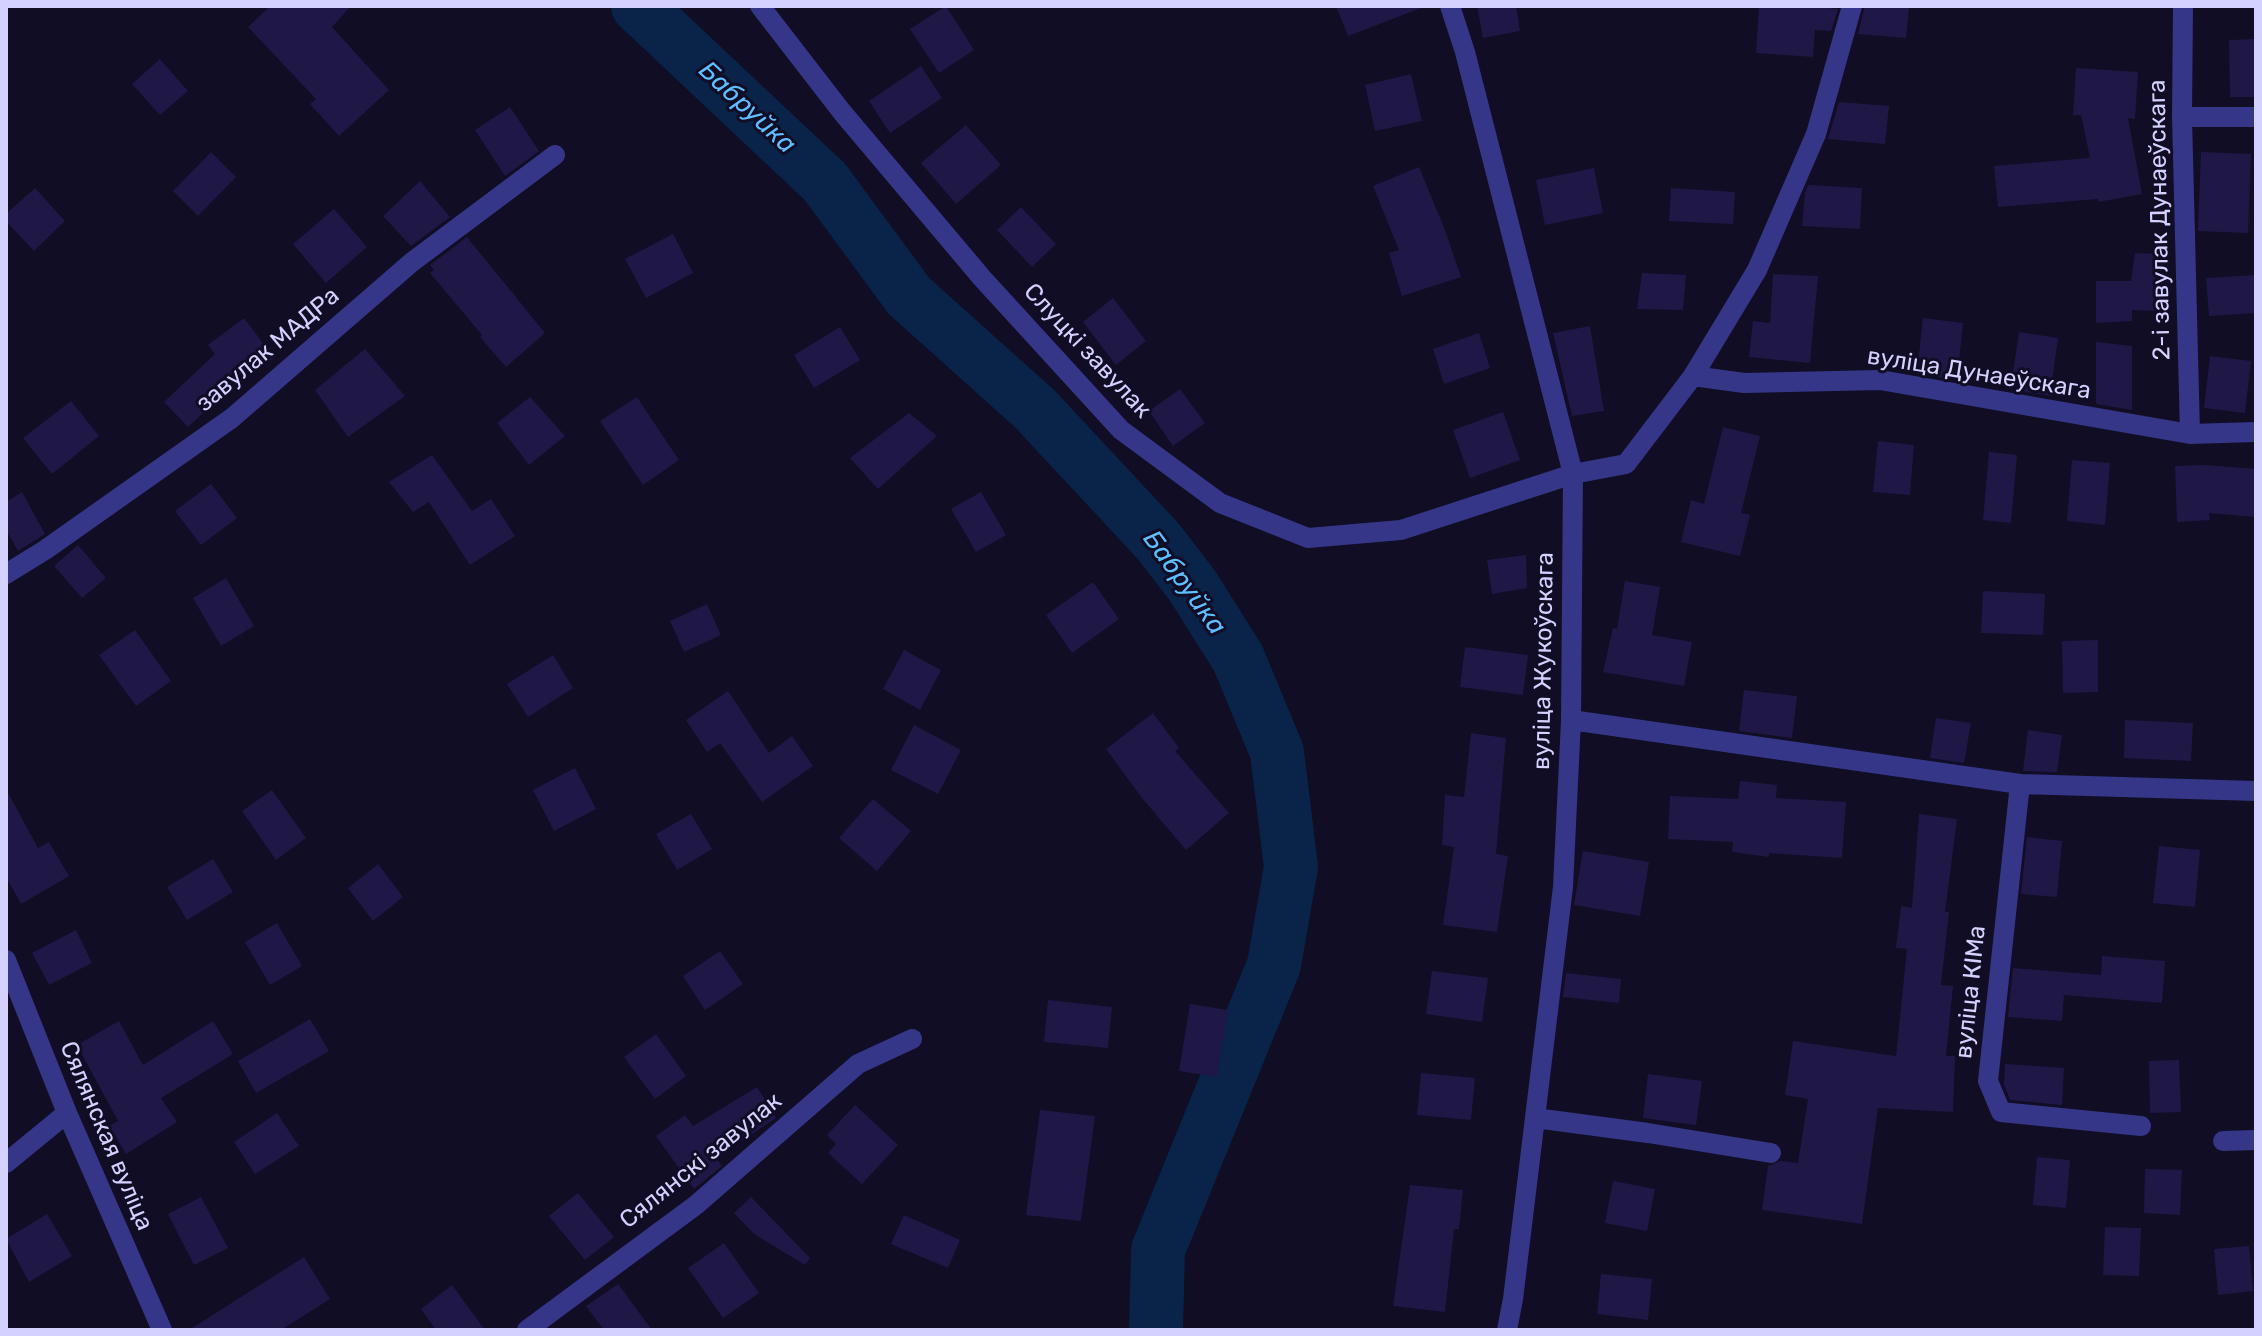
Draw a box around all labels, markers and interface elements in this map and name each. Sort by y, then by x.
water label: Бабруйка [692,55,802,161]
street label: 2-і завулак Дунаеўскага [2143,79,2177,361]
street label: Слуцкі завулак [1017,278,1157,424]
street label: завулак МАДРа [191,282,345,418]
street label: вуліца Дунаеўскага [1865,342,2093,406]
water label: Бабруйка [1136,525,1232,641]
street label: вуліца Жукоўскага [1528,552,1560,770]
street label: вуліца КІМа [1950,924,1992,1060]
street label: Сялянская вуліца [53,1037,159,1235]
street label: Сялянскі завулак [614,1087,788,1235]

